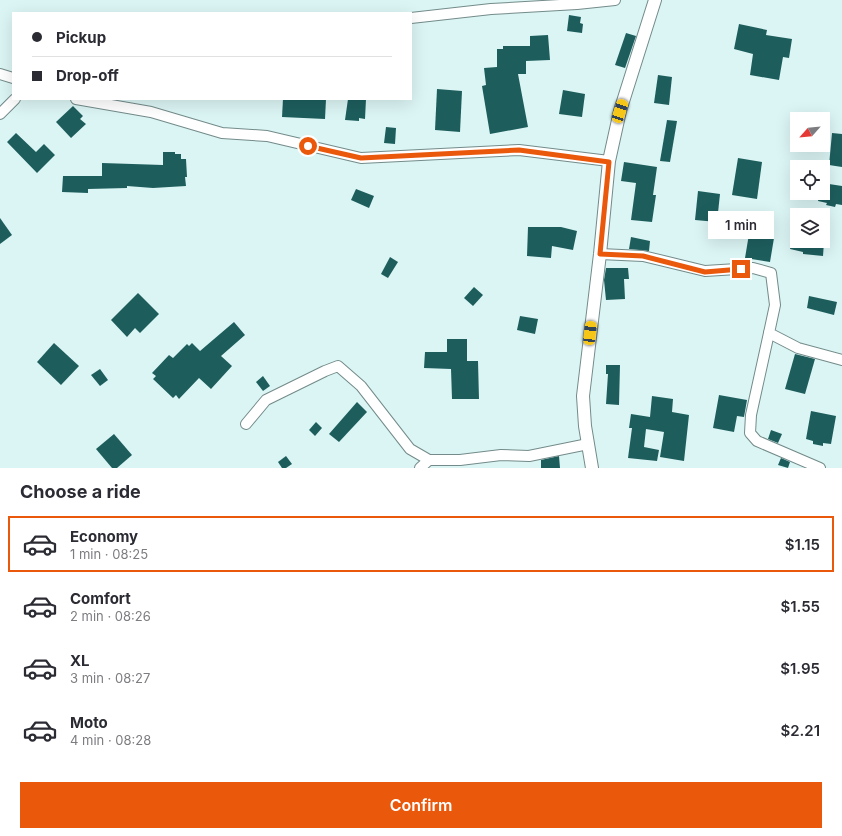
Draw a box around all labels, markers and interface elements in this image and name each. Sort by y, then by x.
text: Pickup [56,28,106,47]
text: Drop-off [56,66,119,85]
car [611,98,629,124]
north arrow [790,112,830,152]
map controls [790,112,830,248]
route start [299,137,317,155]
button: locate [790,160,830,200]
button: layers [790,208,830,248]
callout: 1 min [708,211,774,239]
text: 1 min [725,217,757,233]
route end [732,260,750,278]
car [583,320,597,346]
text: Choose a ride [20,481,141,502]
icon: car [22,526,58,562]
text: Economy [70,527,138,546]
text: $1.15 [785,535,820,554]
text: 1 min · 08:25 [70,546,148,562]
icon: car [22,588,58,624]
text: Comfort [70,589,131,608]
text: $1.55 [780,597,820,616]
text: 2 min · 08:26 [70,608,151,624]
icon: car [22,650,58,686]
text: XL [70,651,90,670]
text: $1.95 [780,659,820,678]
text: 3 min · 08:27 [70,670,150,686]
icon: car [22,712,58,748]
text: Moto [70,713,108,732]
text: $2.21 [780,721,820,740]
text: 4 min · 08:28 [70,732,151,748]
button: Confirm [20,782,822,828]

